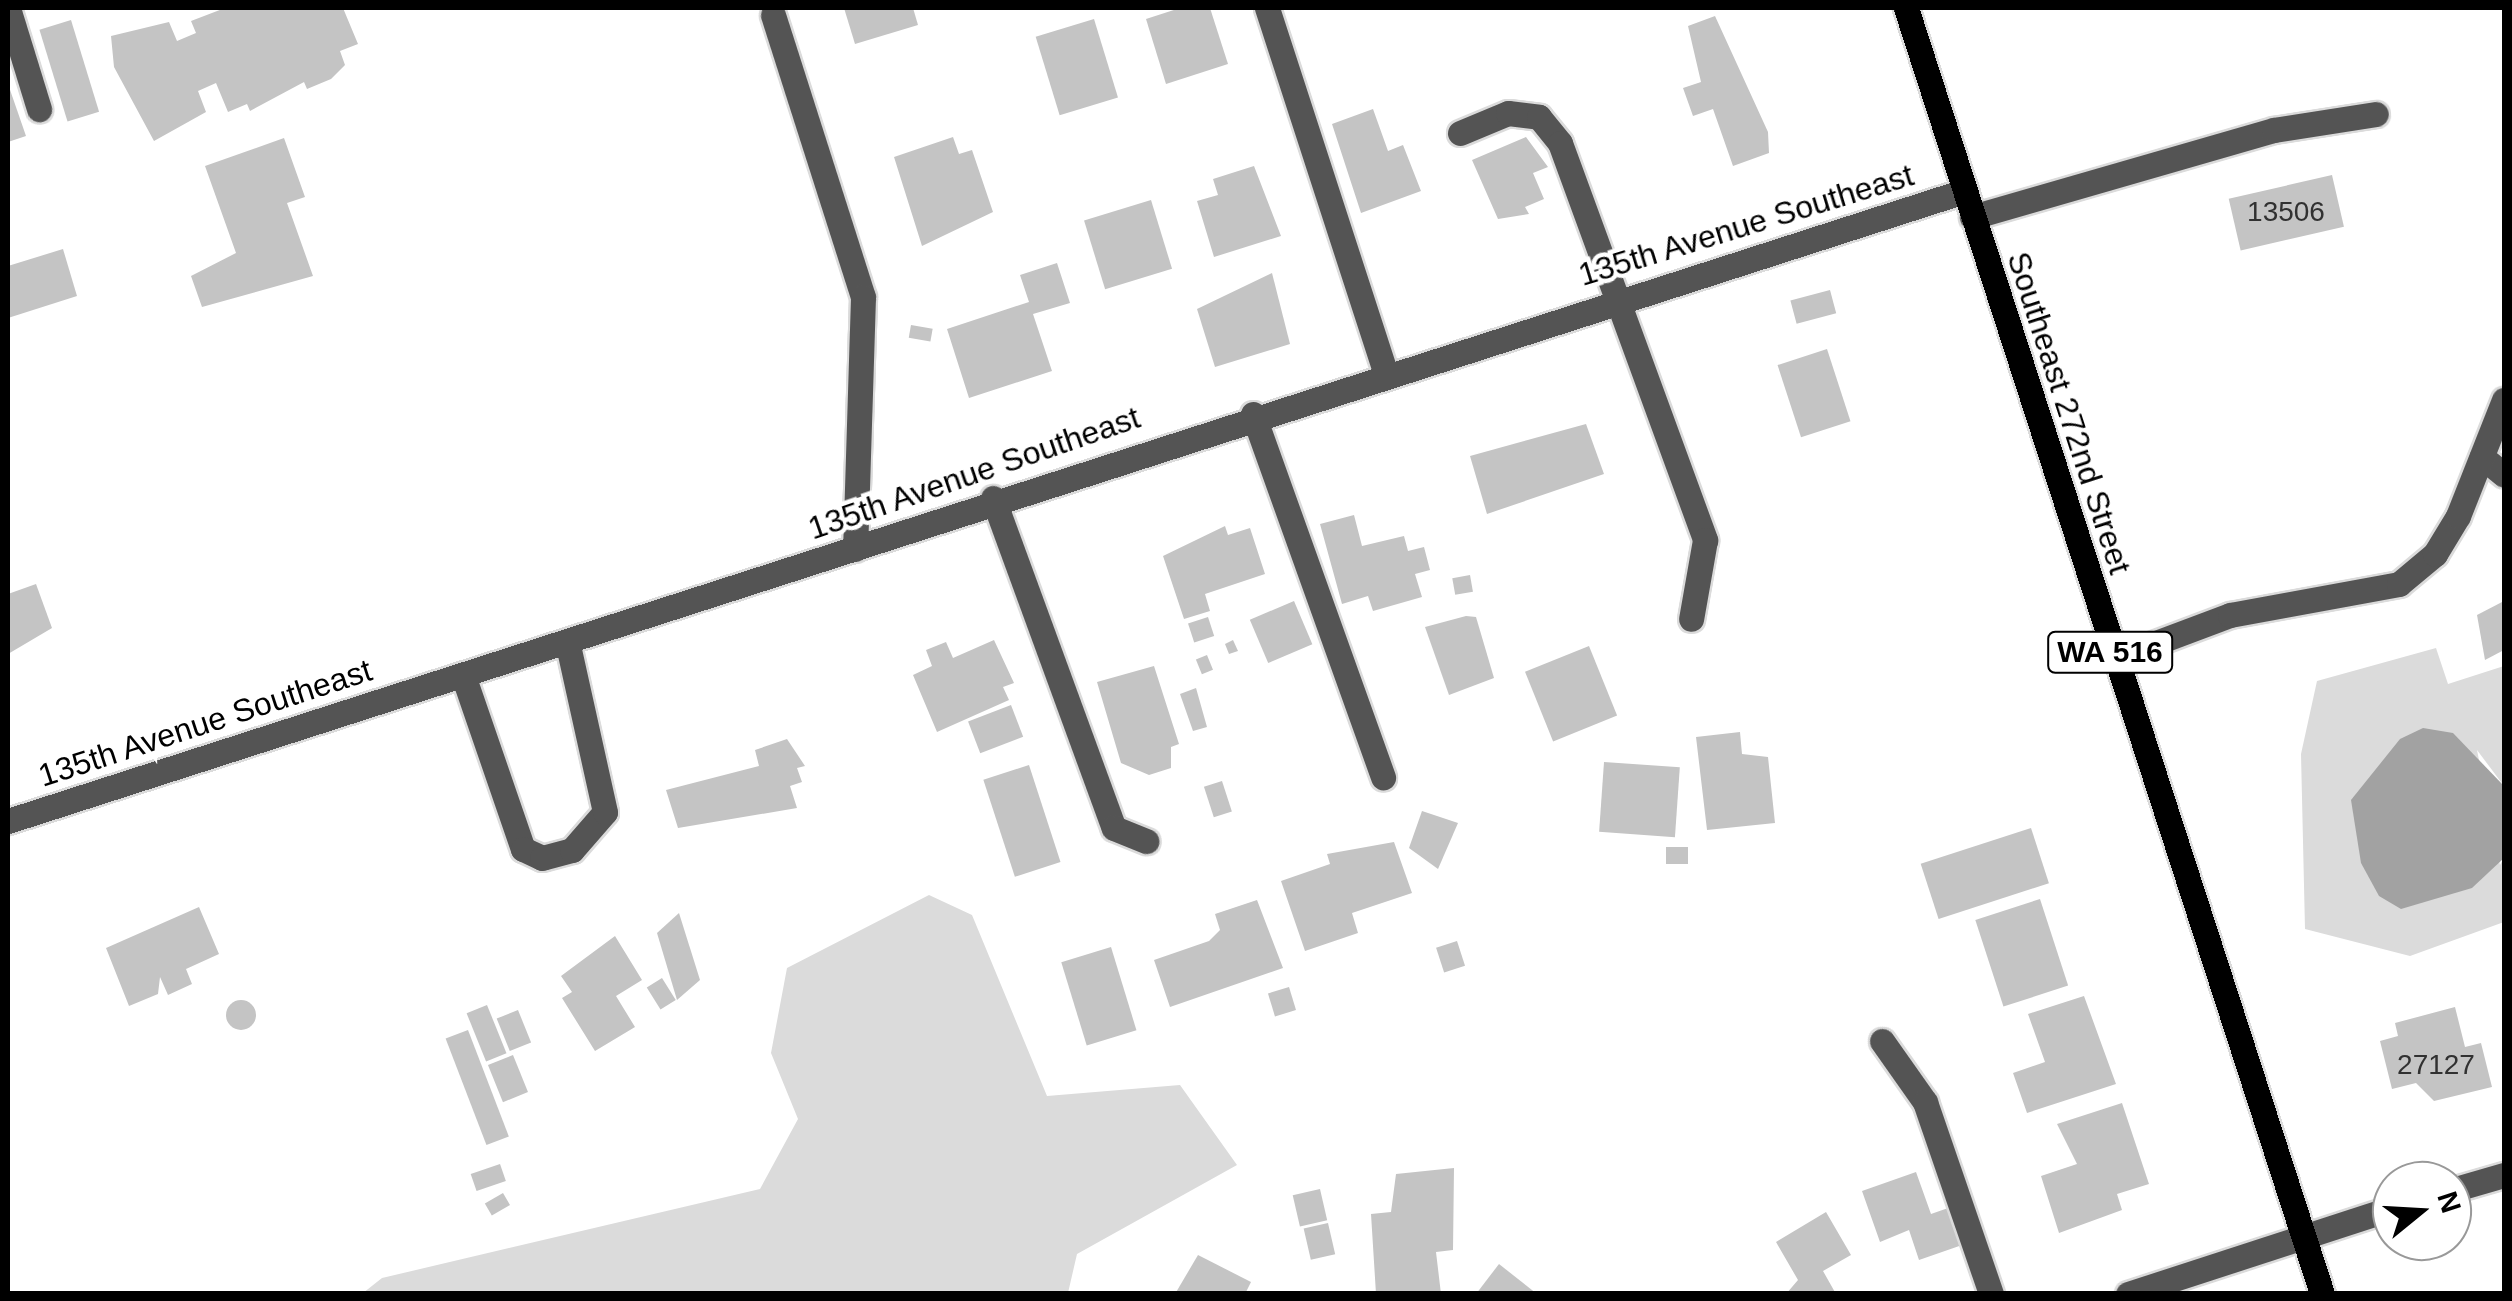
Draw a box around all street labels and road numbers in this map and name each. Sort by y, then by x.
street label: 135th Avenue Southeast [1573,155,1919,295]
street label: Southeast 272nd Street [1999,247,2139,579]
street label: 135th Avenue Southeast [802,398,1146,548]
road number: WA 516 [2045,627,2175,677]
street label: 135th Avenue Southeast [33,651,377,795]

